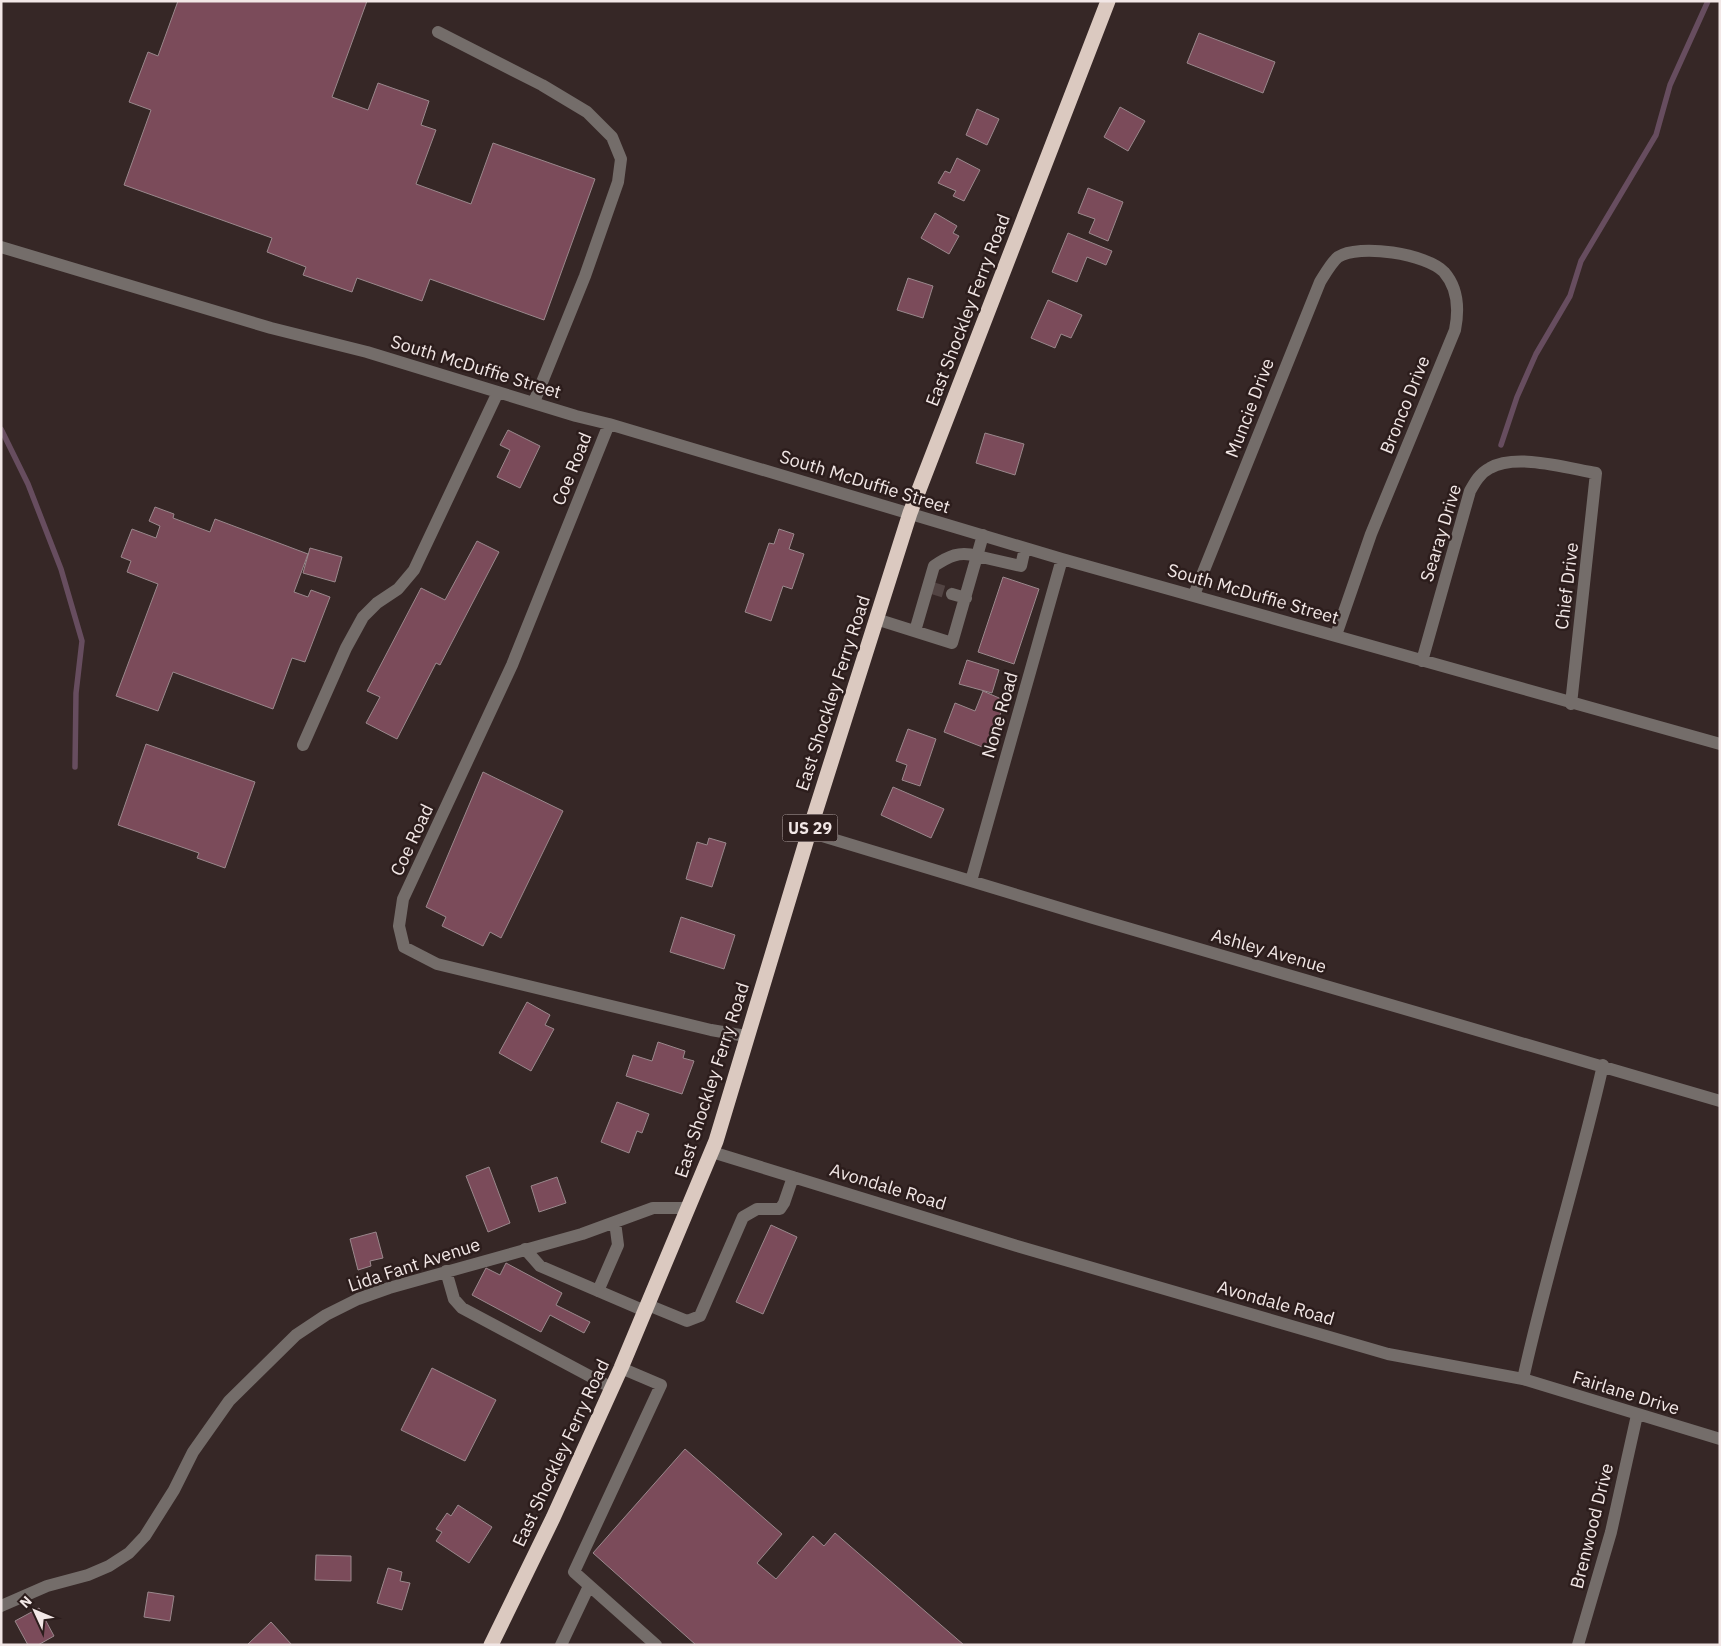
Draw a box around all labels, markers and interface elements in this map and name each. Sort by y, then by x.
street label: East Shockley Ferry Road [920,210,1015,409]
street label: South McDuffie Street [388,330,564,403]
street label: Bronco Drive [1374,352,1435,457]
street label: Muncie Drive [1220,355,1279,461]
street label: Coe Road [546,429,597,509]
street label: South McDuffie Street [777,445,953,518]
street label: Searay Drive [1415,481,1466,585]
street label: Chief Drive [1550,541,1583,631]
street label: South McDuffie Street [1165,558,1341,629]
street label: East Shockley Ferry Road [790,592,875,793]
street label: None Road [976,669,1023,761]
street label: Coe Road [385,800,438,879]
road number: US 29 [782,814,838,841]
street label: Ashley Avenue [1209,923,1329,978]
street label: East Shockley Ferry Road [669,979,754,1180]
street label: Avondale Road [827,1158,949,1215]
street label: Lida Fant Avenue [345,1232,483,1297]
street label: Avondale Road [1215,1275,1337,1330]
street label: East Shockley Ferry Road [507,1355,614,1550]
street label: Fairlane Drive [1570,1365,1683,1420]
street label: Brenwood Drive [1565,1461,1618,1591]
north arrow [10,1586,60,1636]
text: N [16,1592,36,1612]

